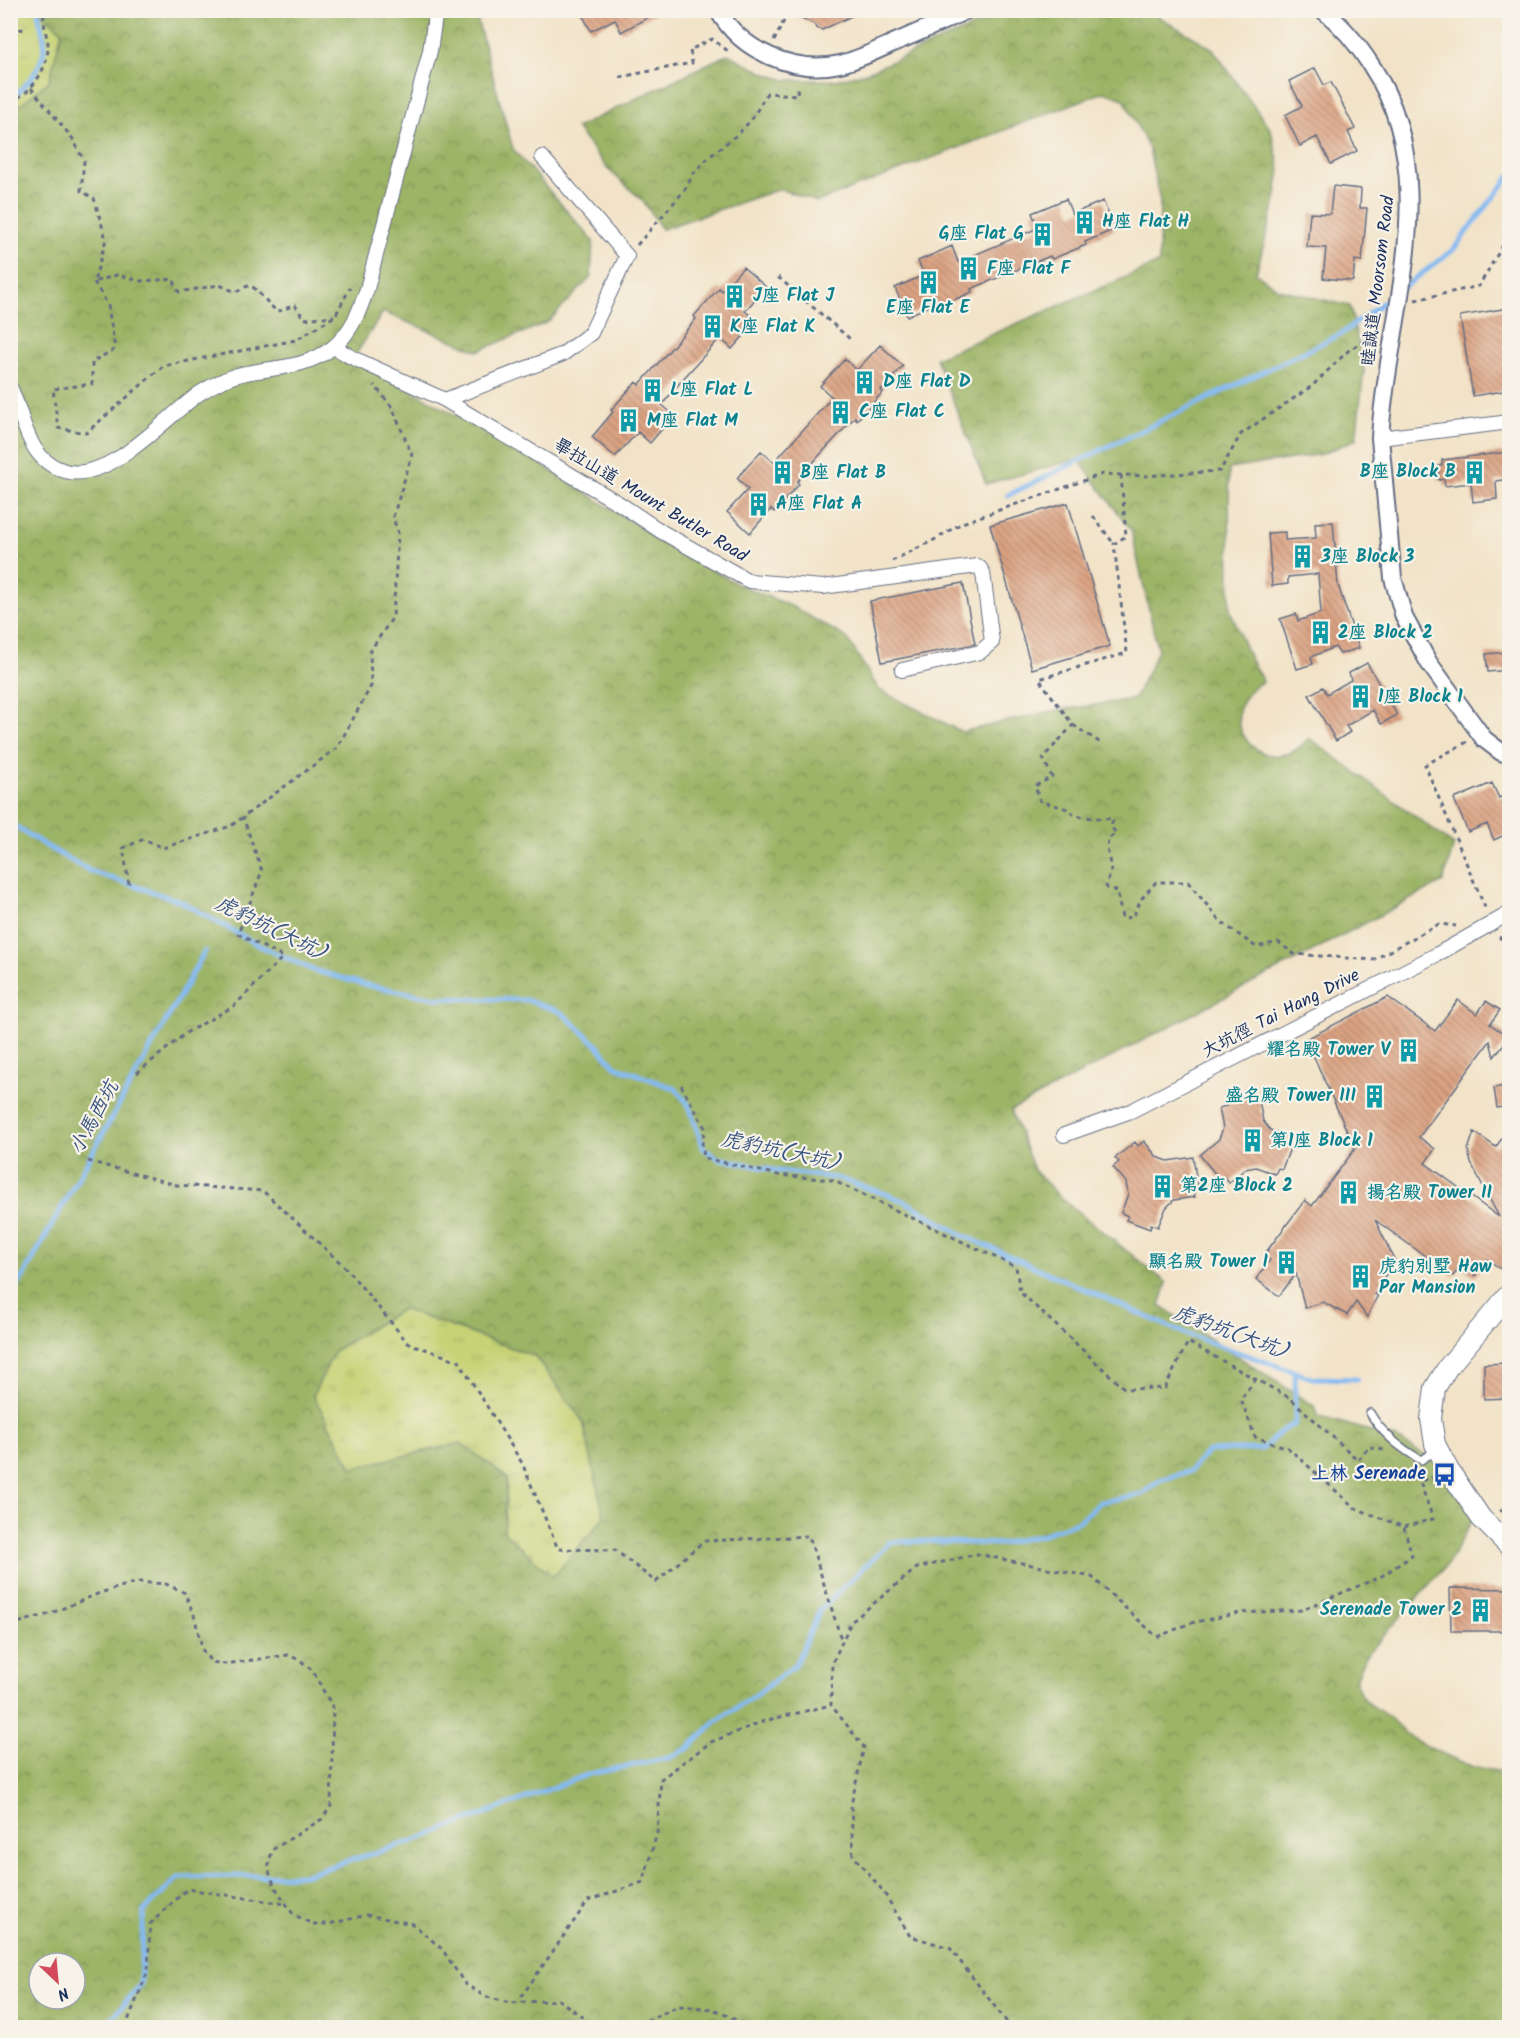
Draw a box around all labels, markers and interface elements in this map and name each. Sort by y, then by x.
street label: 睦誠道 Moorsom Road [1354,193,1404,368]
place label: H座 Flat H [1102,208,1189,237]
building icon: H座 Flat H [1071,209,1097,235]
place label: G座 Flat G [939,220,1024,249]
building icon: G座 Flat G [1029,221,1055,247]
place label: F座 Flat F [987,255,1071,284]
building icon: F座 Flat F [956,256,982,282]
building icon: E座 Flat E [915,269,941,295]
place label: J座 Flat J [753,282,835,311]
building icon: J座 Flat J [722,283,748,309]
place label: E座 Flat E [886,294,971,323]
place label: K座 Flat K [730,313,816,342]
building icon: K座 Flat K [699,314,725,340]
place label: D座 Flat D [883,368,971,397]
building icon: D座 Flat D [852,369,878,395]
place label: L座 Flat L [670,376,753,405]
building icon: L座 Flat L [639,377,665,403]
place label: C座 Flat C [859,398,945,427]
building icon: C座 Flat C [828,399,854,425]
place label: M座 Flat M [647,407,738,436]
building icon: M座 Flat M [616,408,642,434]
street label: 畢拉山道 Mount Butler Road [547,431,754,571]
place label: B座 Block B [1360,458,1456,487]
place label: B座 Flat B [800,459,886,488]
building icon: B座 Block B [1461,459,1487,485]
building icon: B座 Flat B [769,460,795,486]
place label: A座 Flat A [776,490,862,519]
building icon: A座 Flat A [745,491,771,517]
place label: 3座 Block 3 [1320,543,1415,572]
building icon: 3座 Block 3 [1290,544,1316,570]
place label: 2座 Block 2 [1338,619,1433,648]
building icon: 2座 Block 2 [1307,620,1333,646]
place label: 1座 Block 1 [1378,683,1463,712]
building icon: 1座 Block 1 [1347,684,1373,710]
water label: 虎豹坑(大坑) [209,888,333,970]
street label: 大坑徑 Tai Hang Drive [1197,962,1365,1066]
place label: 耀名殿 Tower V [1266,1036,1391,1065]
building icon: 耀名殿 Tower V [1395,1037,1421,1063]
water label: 小馬西坑 [62,1074,129,1161]
place label: 盛名殿 Tower III [1225,1082,1356,1111]
building icon: 盛名殿 Tower III [1361,1083,1387,1109]
water label: 虎豹坑(大坑) [718,1124,844,1181]
place label: 第1座 Block 1 [1270,1127,1373,1156]
building icon: 第1座 Block 1 [1239,1128,1265,1154]
place label: 第2座 Block 2 [1180,1172,1293,1201]
building icon: 第2座 Block 2 [1149,1173,1175,1199]
place label: 揚名殿 Tower II [1367,1179,1493,1208]
building icon: 揚名殿 Tower II [1336,1180,1362,1206]
place label: 顯名殿 Tower I [1148,1248,1268,1277]
building icon: 顯名殿 Tower I [1273,1249,1299,1275]
place label: 虎豹別墅 Haw Par Mansion [1379,1253,1492,1303]
building icon: 虎豹別墅 Haw Par Mansion [1348,1264,1374,1290]
water label: 虎豹坑(大坑) [1168,1297,1294,1369]
place label: 上林 Serenade [1311,1460,1426,1489]
bus stop icon: 上林 Serenade [1431,1461,1457,1487]
place label: Serenade Tower 2 [1320,1596,1462,1625]
building icon: Serenade Tower 2 [1467,1597,1493,1623]
north arrow [27,1951,87,2011]
text: N [53,1980,73,2007]

